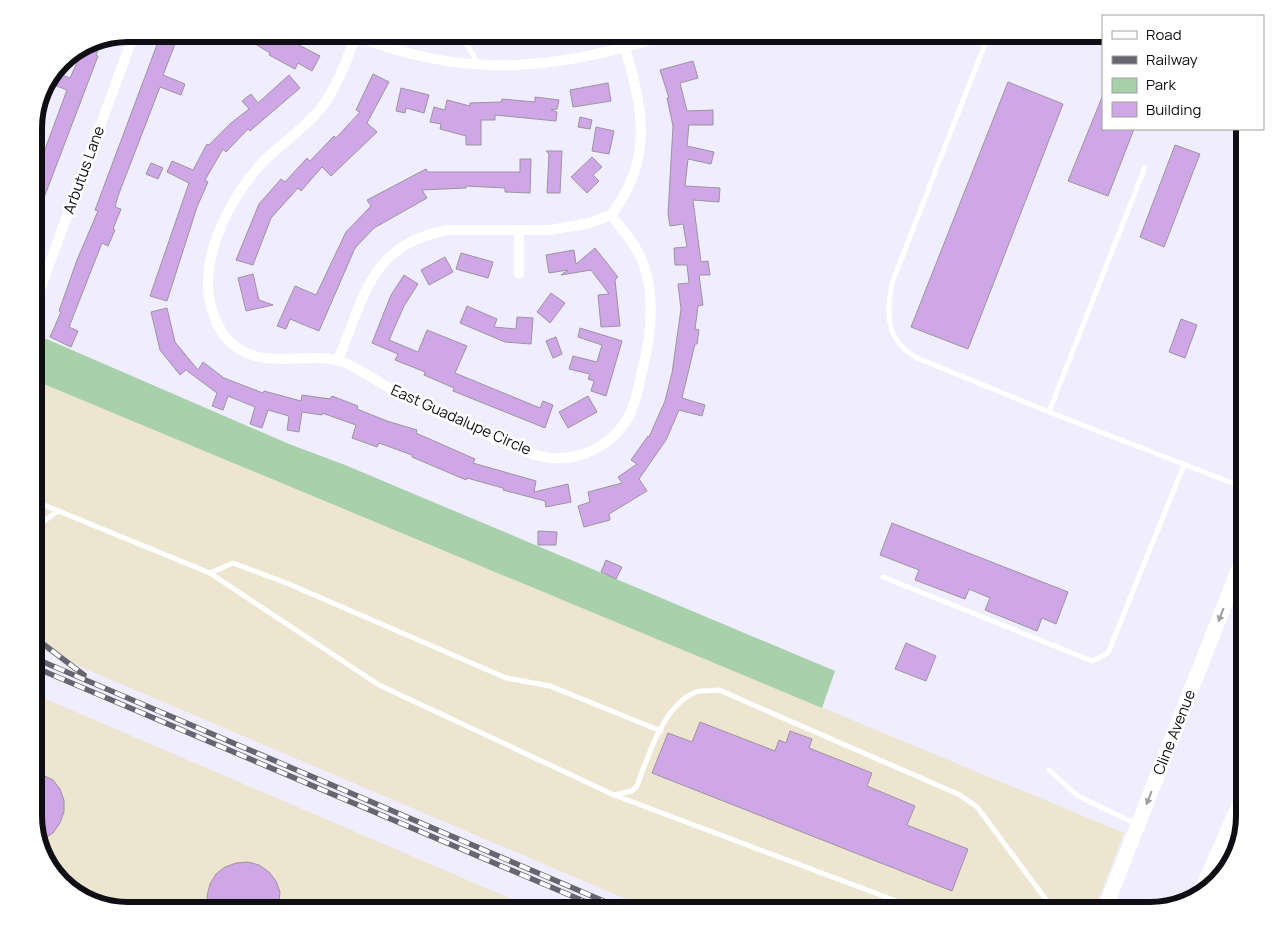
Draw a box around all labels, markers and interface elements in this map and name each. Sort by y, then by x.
legend [1102,15,1264,130]
text: Road [1146,24,1182,45]
text: Railway [1146,49,1198,70]
text: Park [1146,74,1176,95]
text: Building [1146,99,1201,120]
street label: Arbutus Lane [58,123,109,217]
street label: East Guadalupe Circle [388,379,535,460]
one-way arrow [1217,607,1224,622]
street label: Cline Avenue [1148,686,1200,778]
one-way arrow [1145,791,1152,806]

